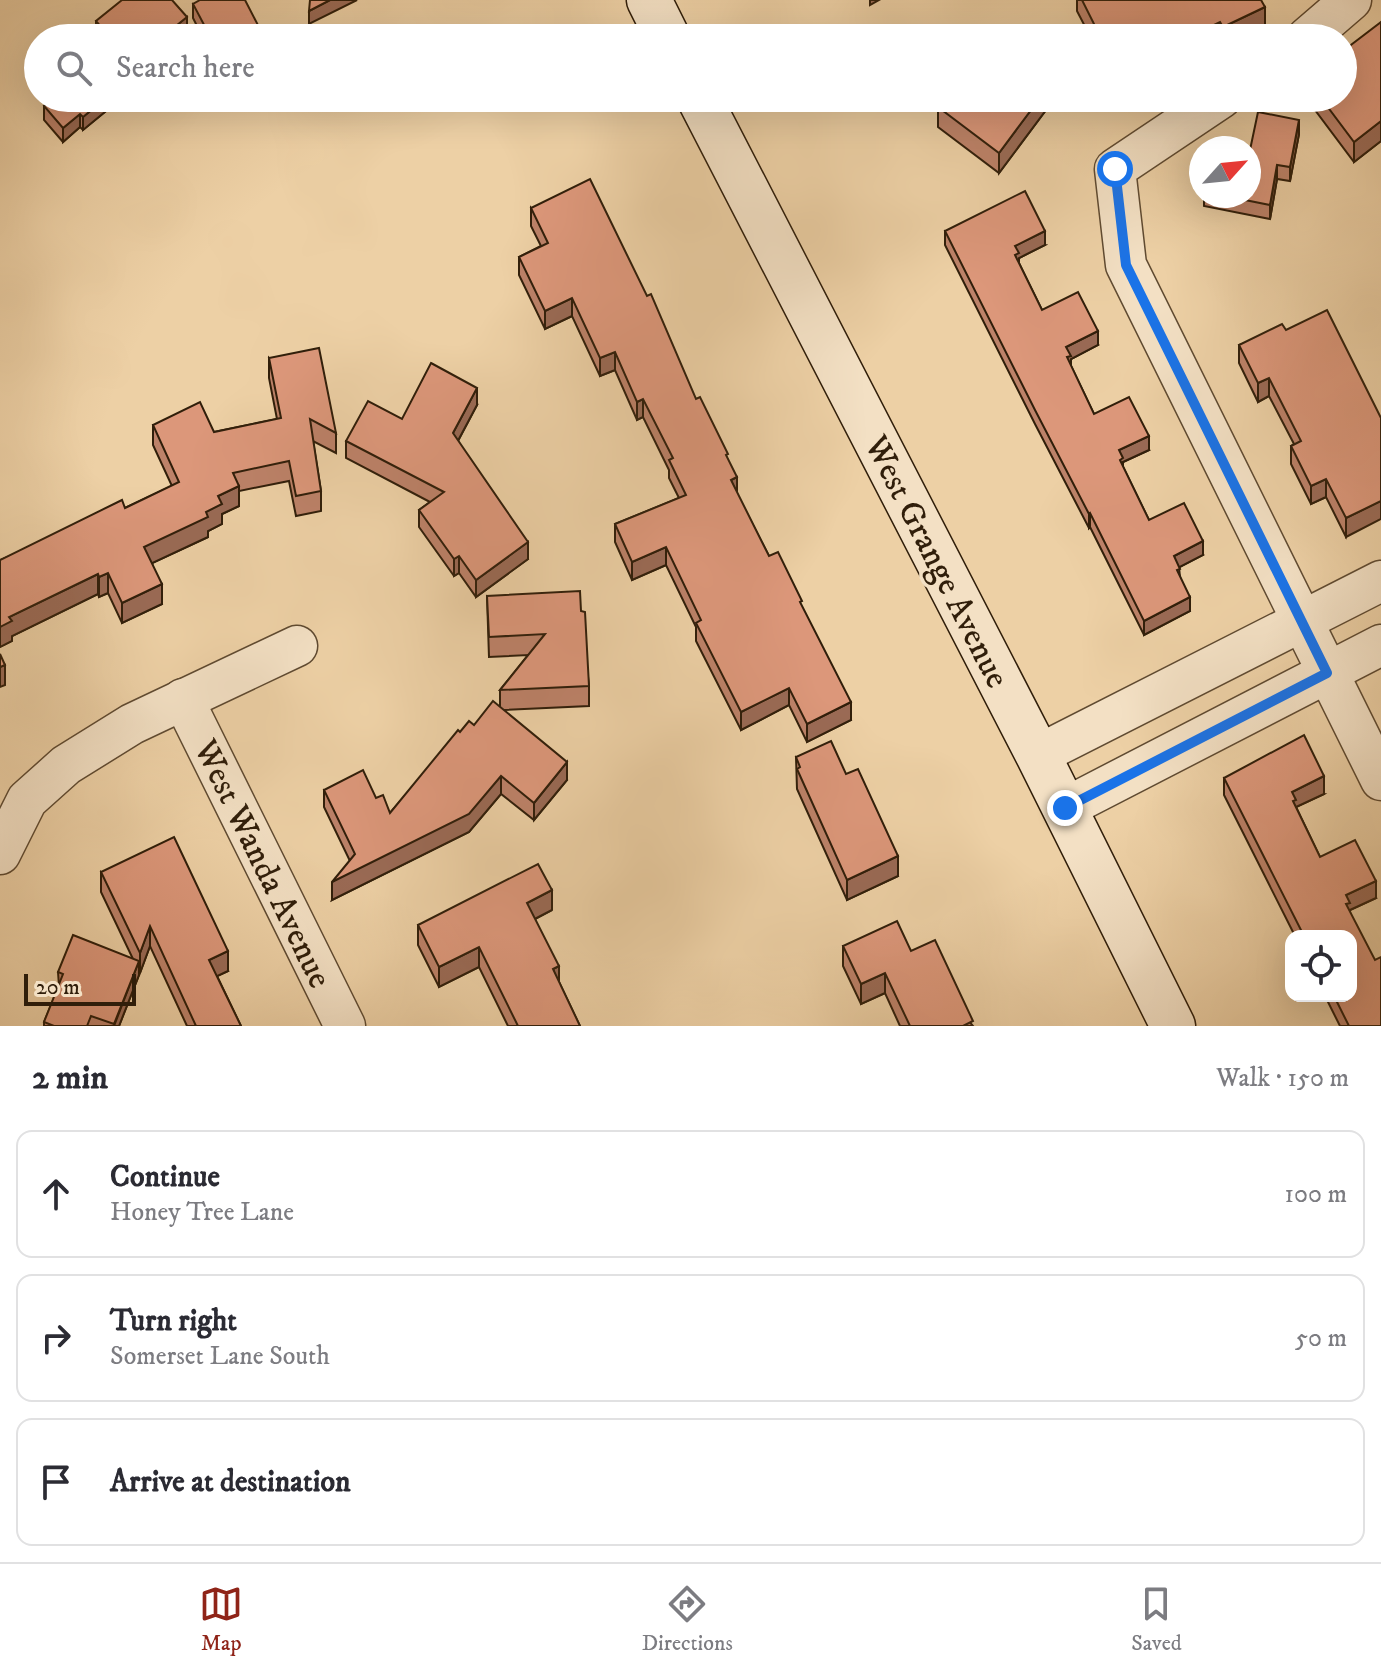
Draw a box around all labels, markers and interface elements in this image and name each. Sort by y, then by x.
search box [24,24,1357,112]
icon: search [52,46,96,90]
text: Search here [116,50,255,87]
north arrow [1189,136,1261,208]
route start [1097,151,1133,187]
street label: West Grange Avenue [854,428,1018,695]
street label: West Wanda Avenue [183,732,340,995]
route end [1047,790,1083,826]
map controls [1285,930,1357,1002]
button: locate [1285,930,1357,1002]
scale bar [24,970,136,1006]
text: 20 m [36,974,80,1001]
text: 2 min [32,1057,108,1099]
text: Walk · 150 m [1216,1062,1349,1095]
text: Continue [110,1159,220,1196]
icon: ahead [34,1172,78,1216]
text: 100 m [1284,1178,1347,1211]
text: Honey Tree Lane [110,1196,294,1229]
text: Turn right [110,1303,237,1340]
icon: right [34,1316,78,1360]
text: 50 m [1295,1322,1347,1355]
text: Somerset Lane South [110,1340,330,1373]
icon: arrive [34,1460,78,1504]
text: Arrive at destination [110,1464,351,1501]
tab: Map [199,1582,243,1657]
tab: Directions [642,1582,733,1657]
tab: Saved [1131,1582,1182,1657]

